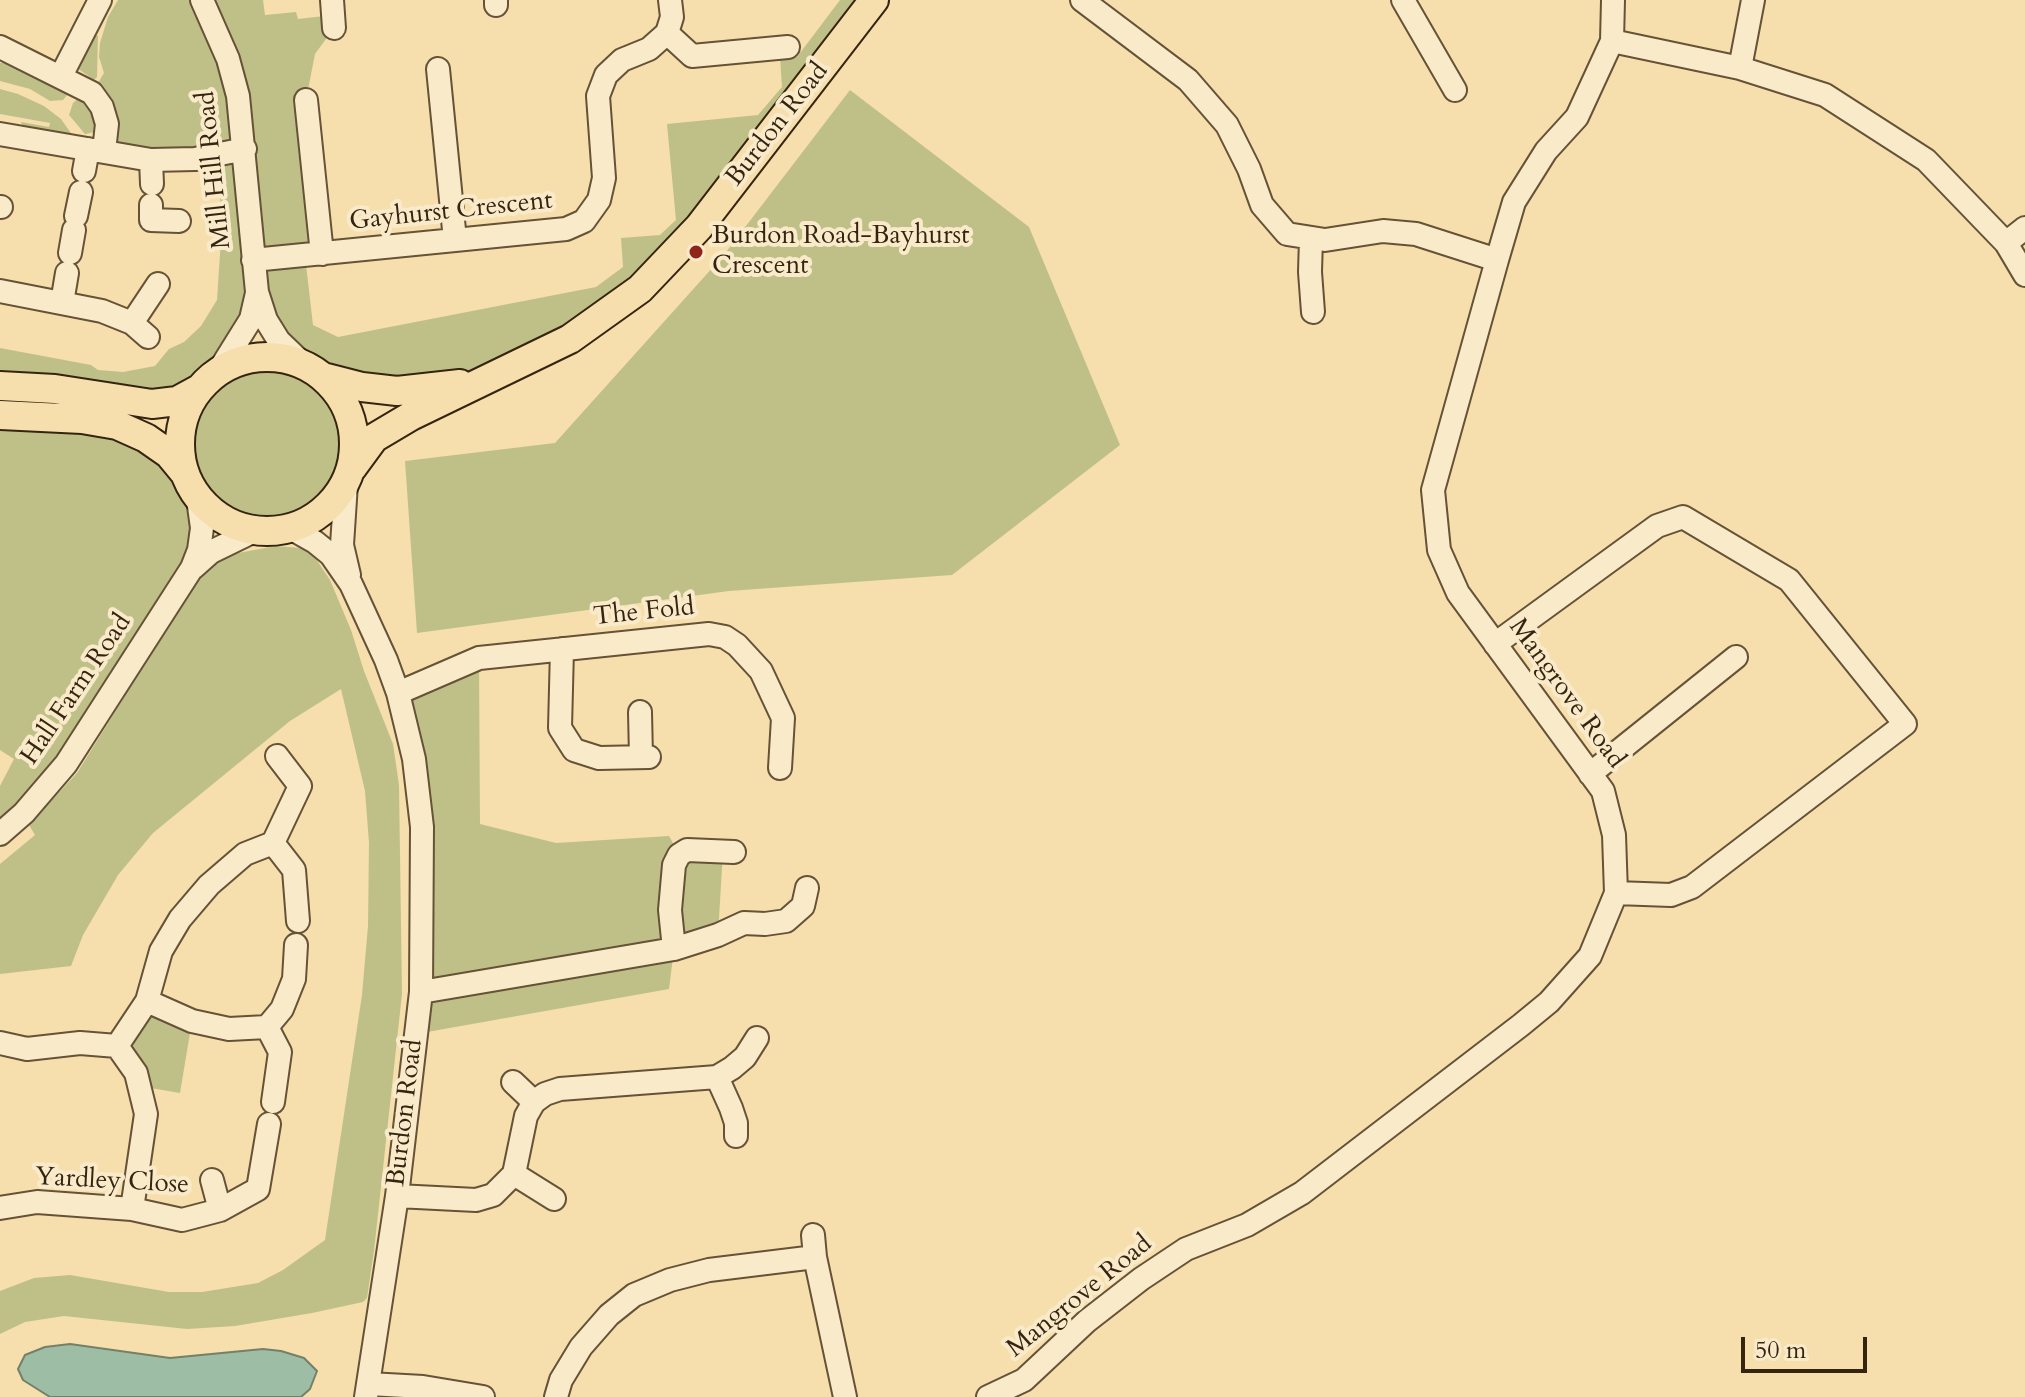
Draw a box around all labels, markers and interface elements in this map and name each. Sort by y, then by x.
street label: Burdon Road [720,57,836,193]
street label: Mill Hill Road [191,90,239,250]
street label: Gayhurst Crescent [348,186,554,238]
place label: Burdon Road-Bayhurst Crescent [712,221,969,282]
marker: Burdon Road-Bayhurst Crescent [687,243,705,261]
street label: The Fold [592,592,696,634]
street label: Hall Farm Road [15,609,139,771]
street label: Mangrove Road [1501,613,1631,775]
street label: Burdon Road [381,1038,431,1188]
street label: Yardley Close [34,1162,190,1202]
street label: Mangrove Road [1001,1229,1159,1365]
scale bar [1745,1321,1871,1371]
text: 50 m [1755,1334,1806,1367]

